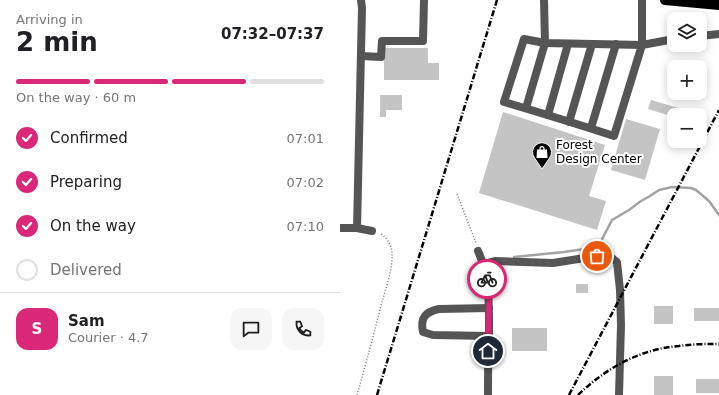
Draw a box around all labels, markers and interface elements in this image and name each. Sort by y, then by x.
text: Arriving in [16,12,83,27]
map controls [667,12,707,148]
button: layers [667,12,707,52]
text: 07:32–07:37 [221,25,324,43]
text: 2 min [16,27,98,57]
button: + [667,60,707,100]
text: On the way · 60 m [16,90,136,105]
button: − [667,108,707,148]
icon: check [16,127,38,149]
text: Confirmed [50,129,128,147]
text: 07:01 [287,131,324,146]
place label: Forest Design Center [556,138,642,166]
shop icon: Forest Design Center [531,141,553,169]
icon: check [16,171,38,193]
text: Preparing [50,173,122,191]
text: 07:02 [287,175,324,190]
icon: check [16,215,38,237]
text: On the way [50,217,136,235]
text: 07:10 [287,219,324,234]
pin [580,239,614,273]
icon: bag [586,245,608,267]
courier [467,259,507,299]
text: Delivered [50,261,122,279]
icon: bike [476,268,498,290]
button: chat [230,308,272,350]
button: phone [282,308,324,350]
text: Sam [68,312,105,330]
text: S [32,320,42,338]
text: Courier · 4.7 [68,330,149,345]
pin [471,334,505,368]
icon: home [477,340,499,362]

